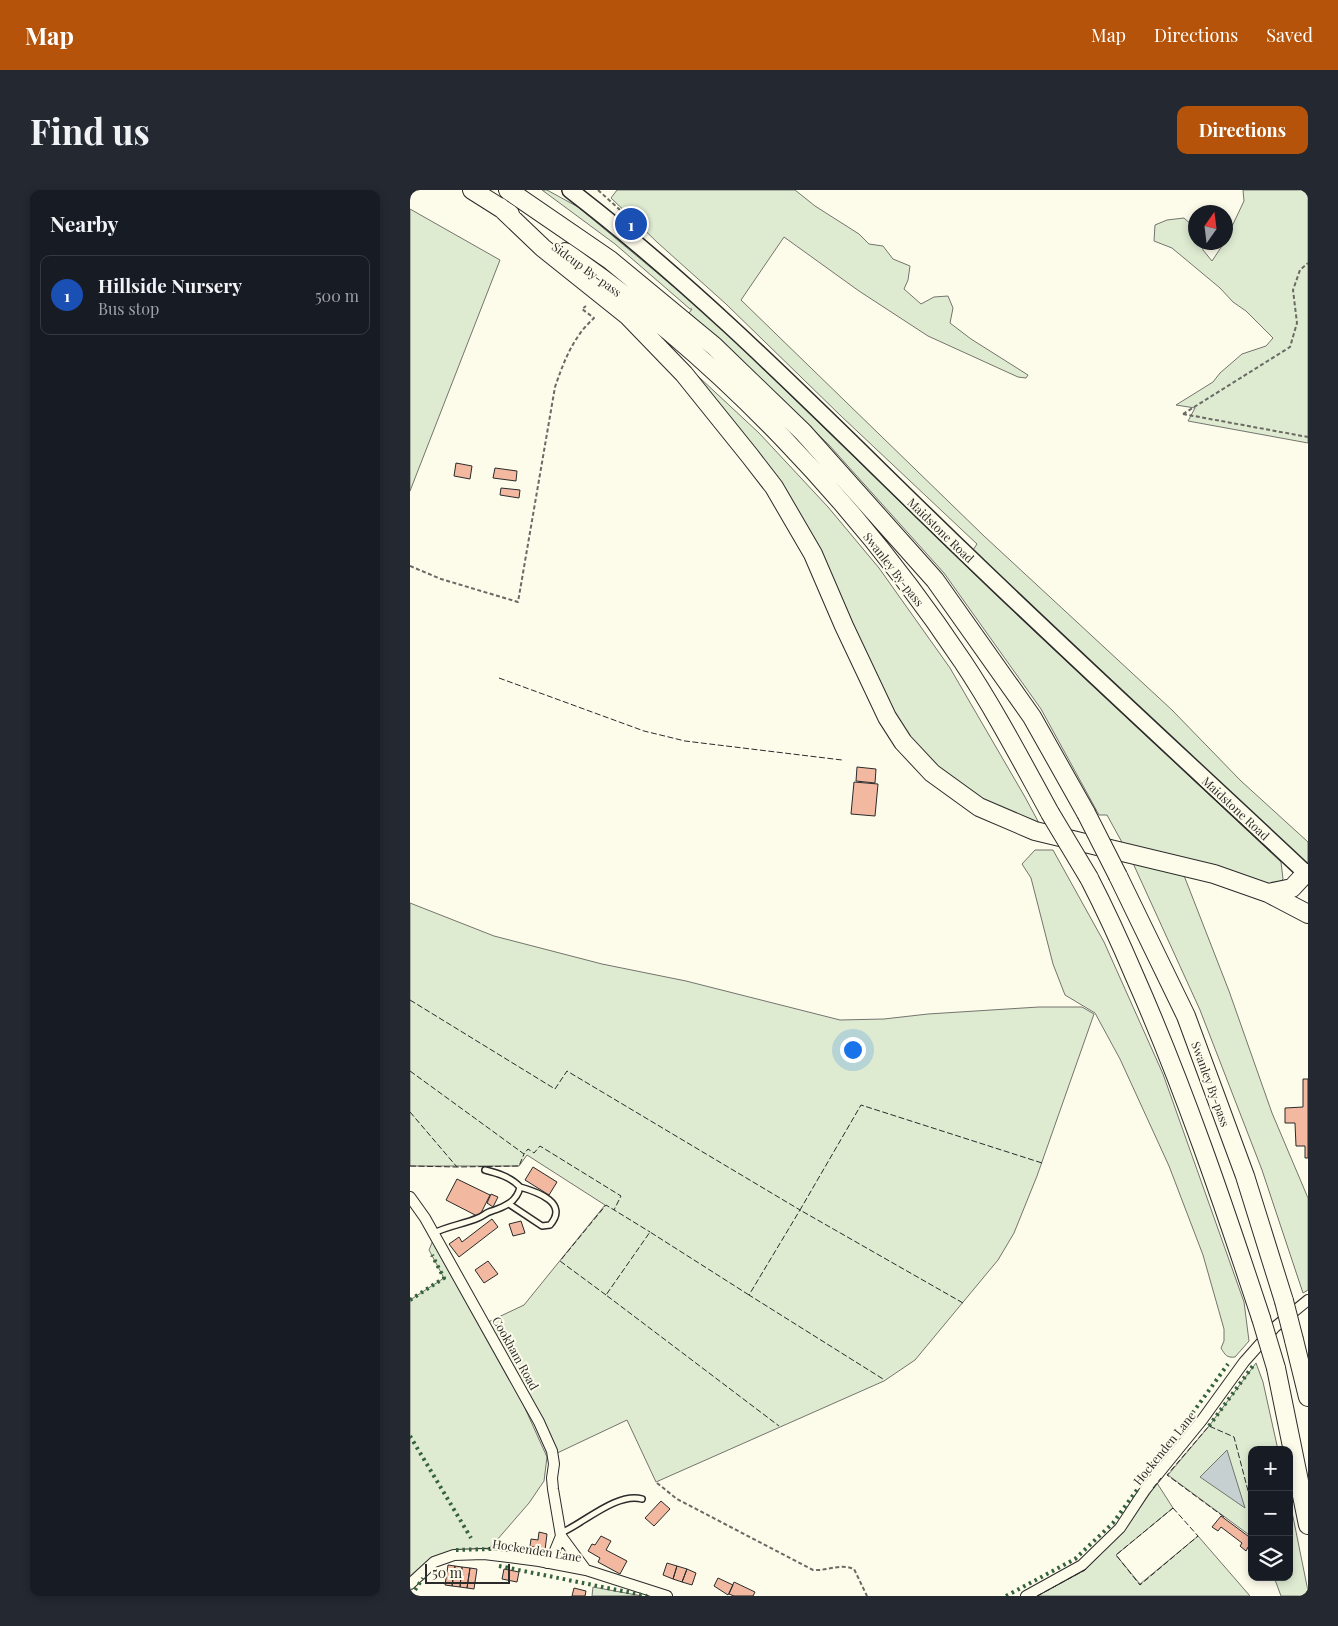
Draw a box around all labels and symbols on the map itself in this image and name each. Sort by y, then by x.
pin: 1 [615,205,647,243]
north arrow [1188,205,1233,250]
street label: Sidcup By-pass [549,238,625,300]
street label: Maidstone Road [904,494,978,566]
street label: Swanley By-pass [860,529,928,609]
street label: Maidstone Road [1199,773,1273,843]
your location [840,1037,866,1063]
street label: Swanley By-pass [1188,1039,1234,1129]
street label: Cookham Road [489,1313,543,1393]
street label: Hockenden Lane [1129,1408,1199,1488]
street label: Hockenden Lane [491,1535,583,1565]
scale bar [425,1561,510,1584]

